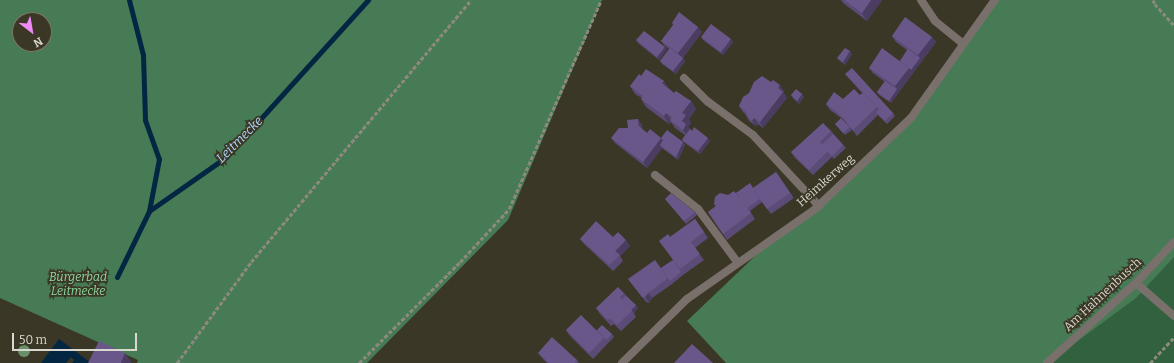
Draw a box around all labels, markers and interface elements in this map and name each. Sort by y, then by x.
north arrow [12,12,52,52]
text: N [31,34,45,50]
water label: Leitmecke [214,114,266,166]
street label: Heimkerweg [794,152,858,210]
street label: Am Hahnenbusch [1061,255,1145,335]
park label: Bürgerbad Leitmecke [49,271,107,299]
scale bar [14,325,139,351]
text: 50 m [19,333,47,347]

